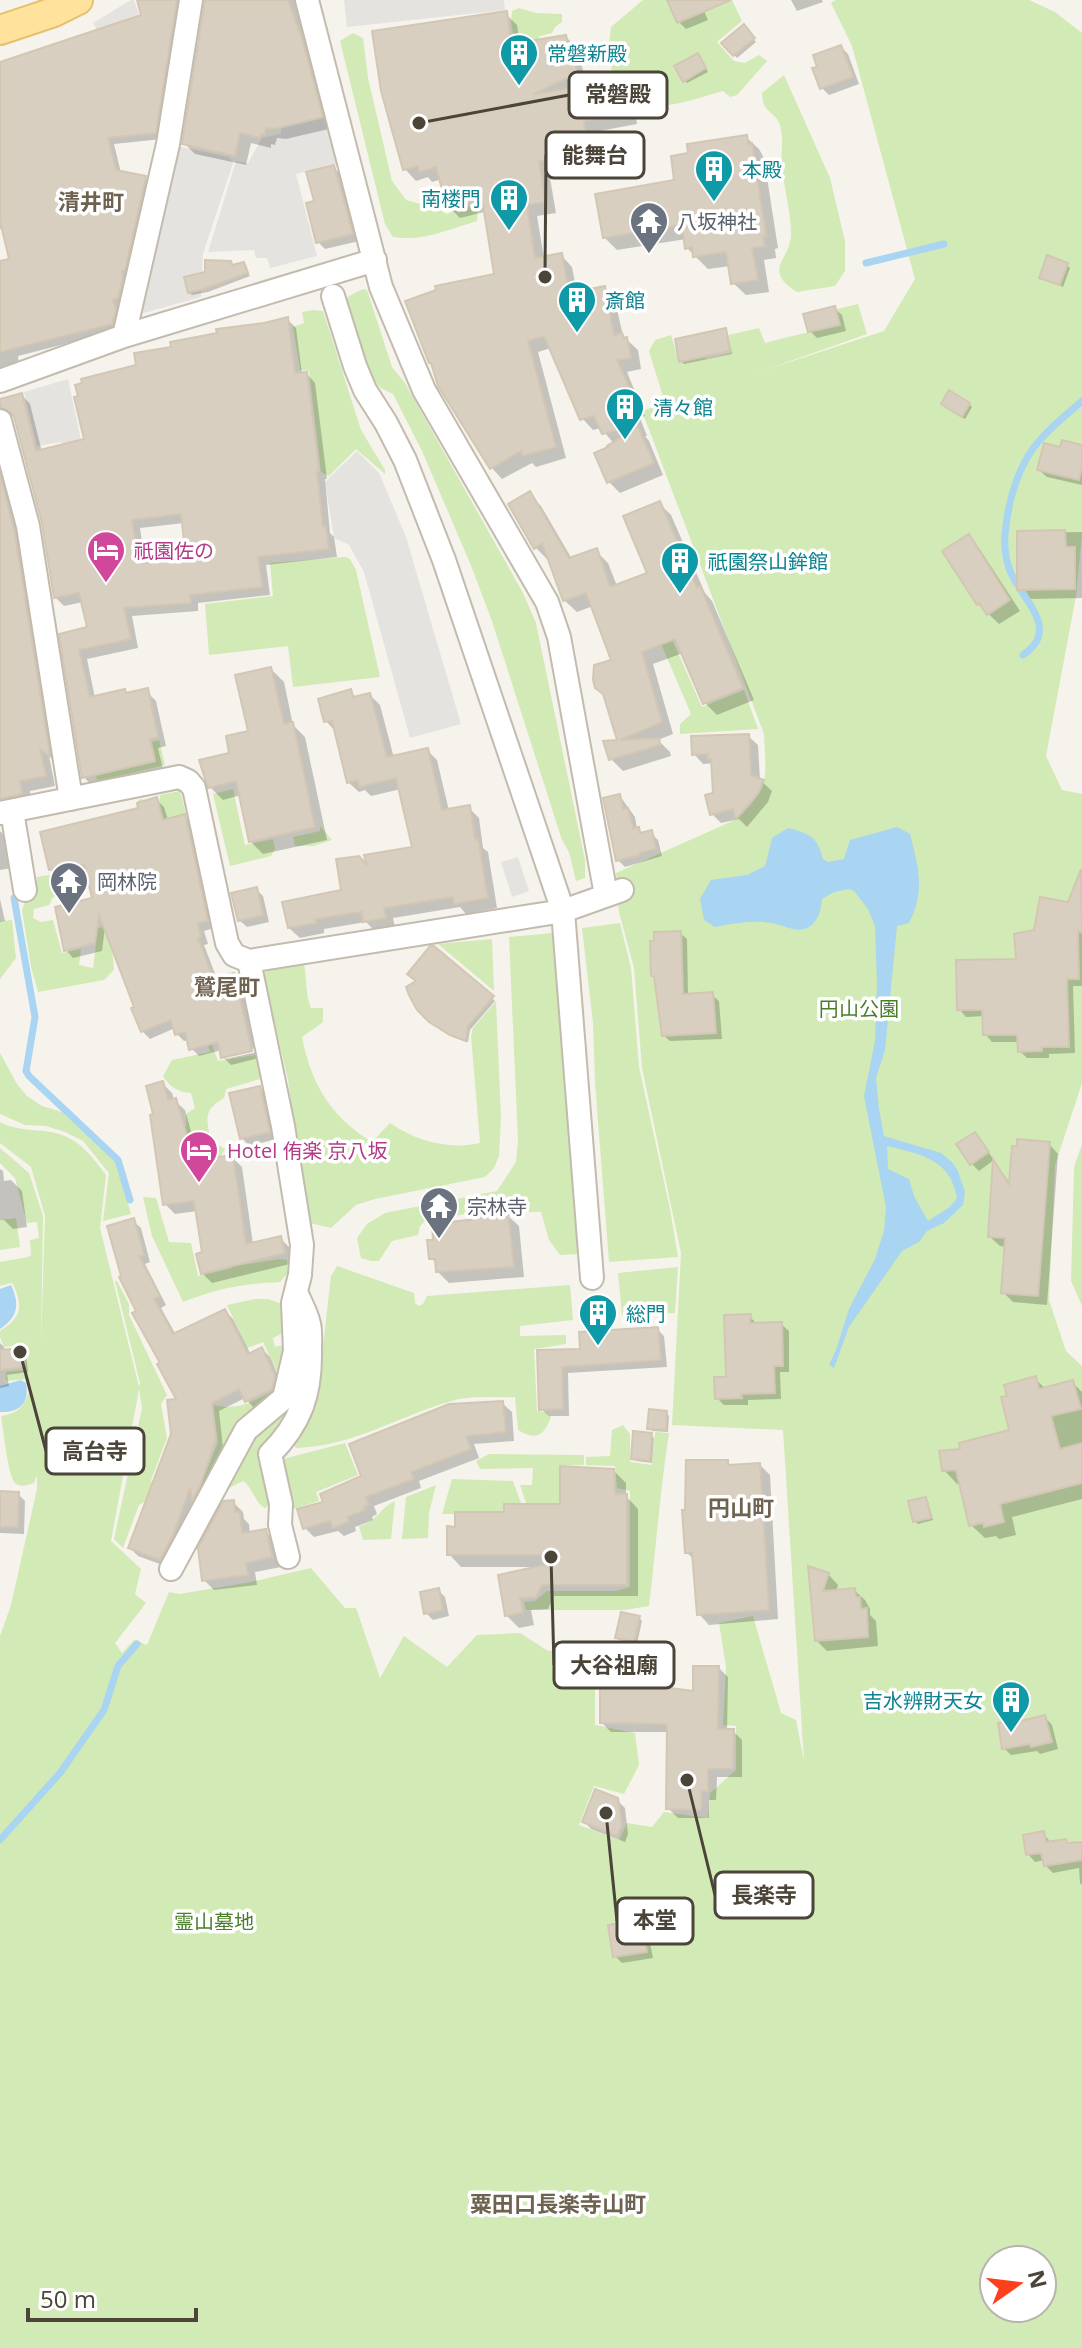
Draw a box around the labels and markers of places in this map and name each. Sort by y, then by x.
building icon: 常磐新殿 [498,32,540,87]
place label: 常磐新殿 [547,40,627,67]
callout: 常磐殿 [569,72,667,118]
callout: 能舞台 [546,132,644,178]
building icon: 本殿 [693,148,735,203]
place label: 本殿 [742,156,782,183]
building icon: 南楼門 [488,177,530,232]
place label: 南楼門 [421,185,481,212]
temple icon: 八坂神社 [628,200,670,255]
place label: 八坂神社 [677,208,757,235]
building icon: 斎館 [556,279,598,334]
place label: 斎館 [605,287,645,314]
building icon: 清々館 [604,386,646,441]
place label: 清々館 [653,394,713,421]
hotel icon: 祇園佐の [85,529,127,584]
place label: 祇園佐の [134,537,214,564]
building icon: 祇園祭山鉾館 [659,540,701,595]
place label: 祇園祭山鉾館 [708,548,828,575]
temple icon: 岡林院 [48,860,90,915]
place label: 岡林院 [97,868,157,895]
hotel icon: Hotel 侑楽 京八坂 [178,1129,220,1184]
place label: Hotel 侑楽 京八坂 [227,1137,388,1164]
temple icon: 宗林寺 [418,1185,460,1240]
place label: 宗林寺 [467,1193,527,1220]
building icon: 総門 [577,1292,619,1347]
place label: 総門 [626,1300,666,1327]
callout: 高台寺 [46,1428,144,1474]
callout: 大谷祖廟 [554,1642,674,1688]
building icon: 吉水辨財天女 [990,1679,1032,1734]
place label: 吉水辨財天女 [863,1687,983,1714]
callout: 長楽寺 [715,1872,813,1918]
callout: 本堂 [617,1898,693,1944]

